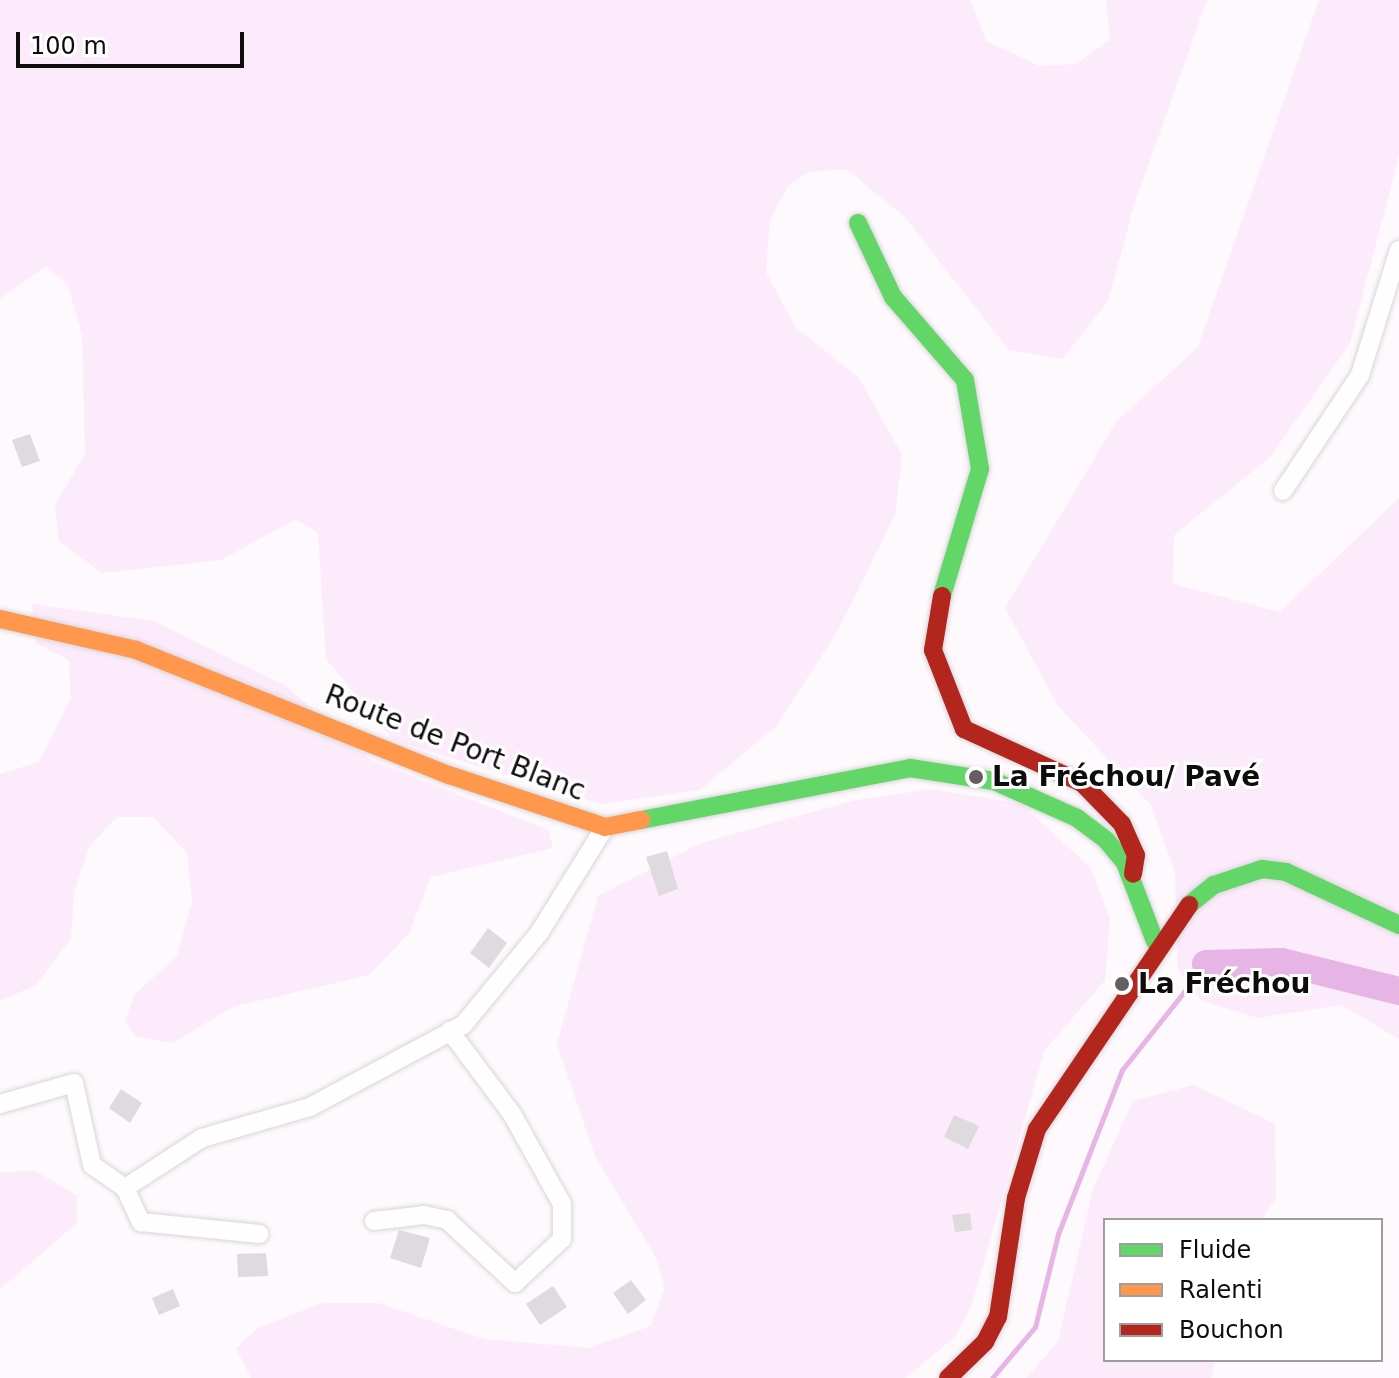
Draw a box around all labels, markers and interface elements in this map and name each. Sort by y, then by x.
scale bar [20,16,248,66]
text: 100 m [30,32,107,60]
street label: Route de Port Blanc [320,678,590,808]
place label: La Fréchou/ Pavé [992,760,1260,794]
marker: La Fréchou/ Pavé [967,768,985,786]
place label: La Fréchou [1138,967,1310,1001]
marker: La Fréchou [1113,975,1131,993]
legend [1103,1218,1383,1362]
text: Fluide [1179,1236,1251,1264]
text: Ralenti [1179,1276,1263,1304]
text: Bouchon [1179,1316,1284,1344]

